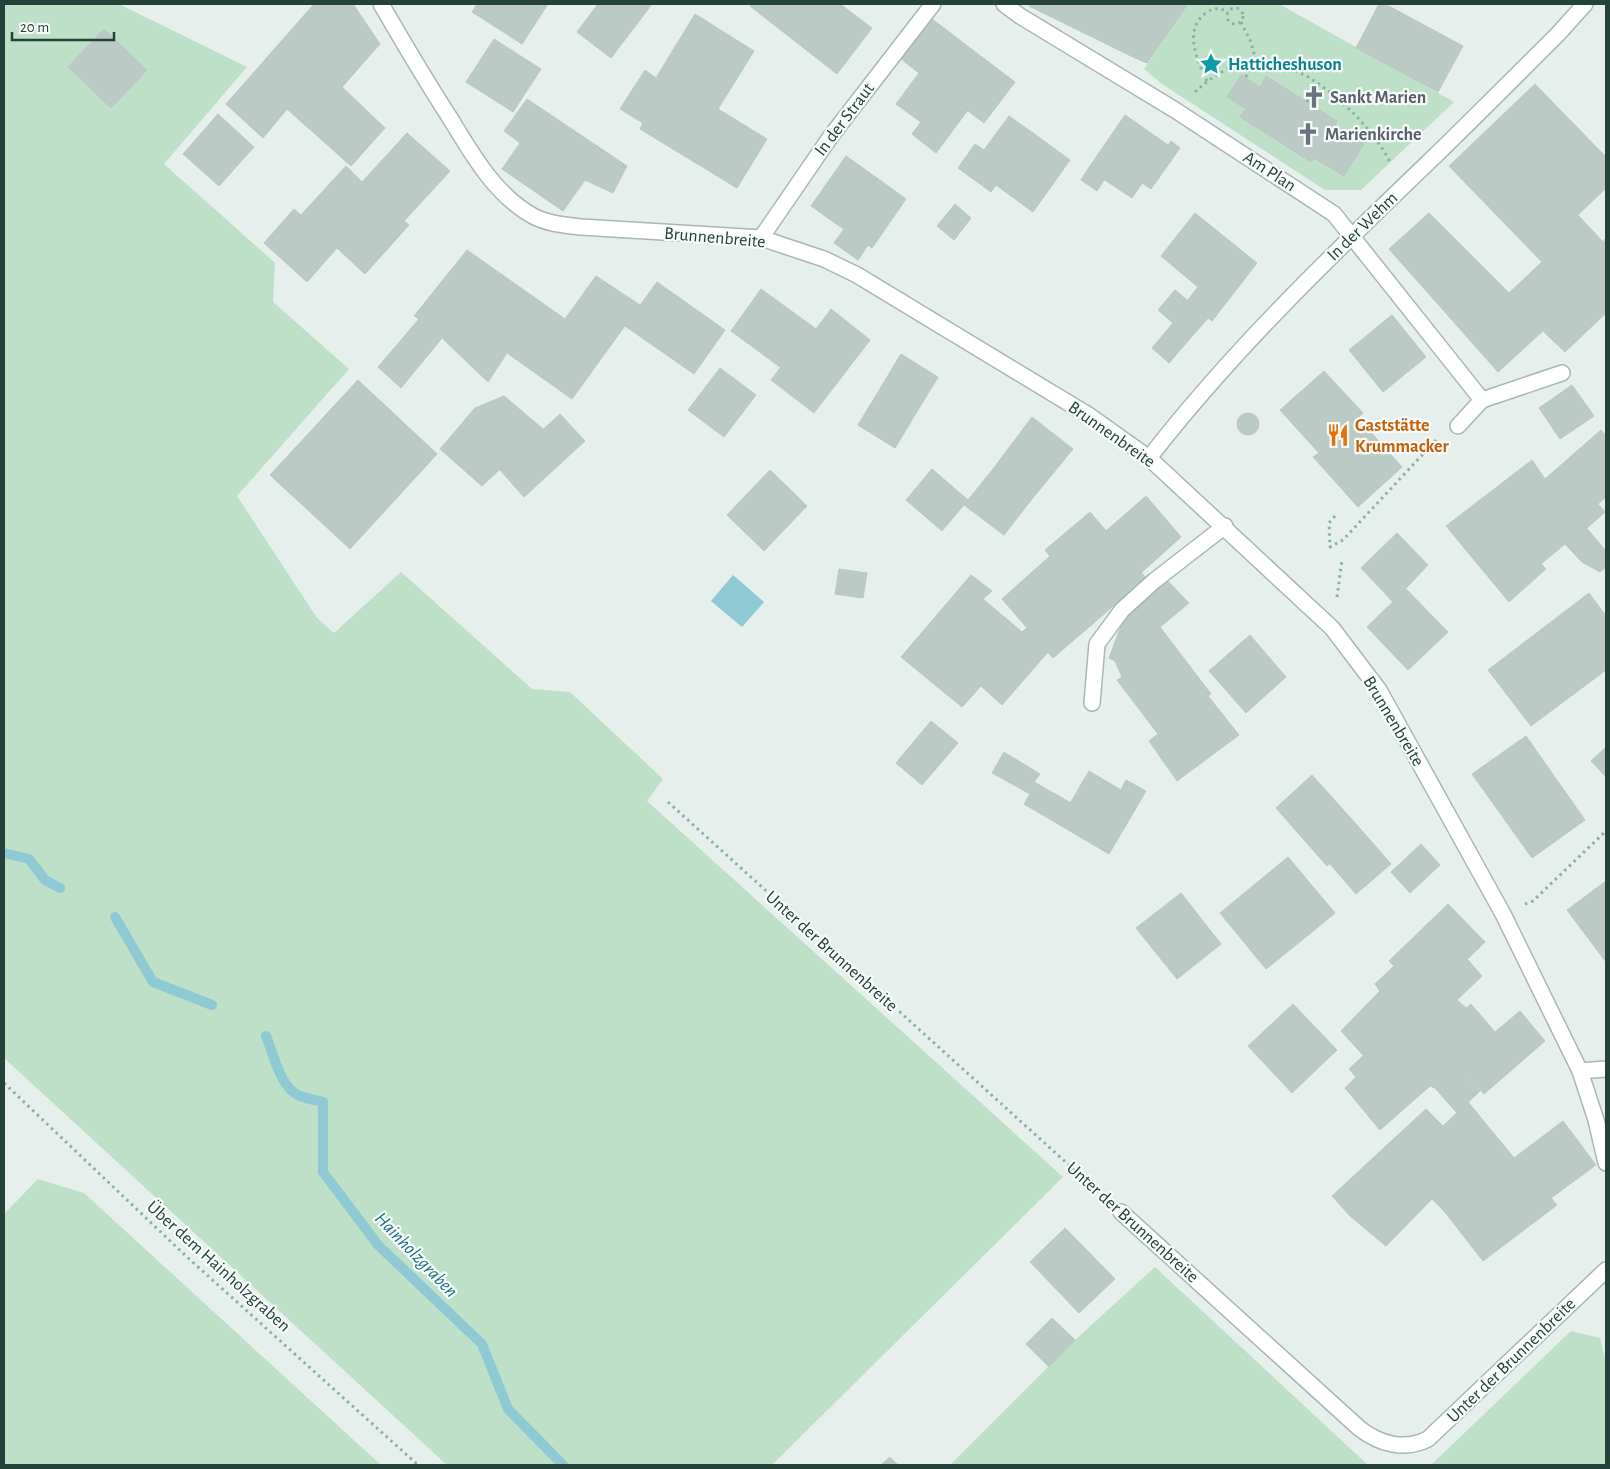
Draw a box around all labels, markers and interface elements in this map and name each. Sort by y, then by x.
scale bar [12,10,115,42]
text: 20 m [20,20,49,35]
place icon: Hatticheshuson [1198,51,1224,77]
place label: Hatticheshuson [1228,56,1342,74]
street label: In der Straut [812,79,878,160]
church icon: Sankt Marien [1301,84,1327,110]
place label: Sankt Marien [1330,89,1426,107]
church icon: Marienkirche [1295,121,1321,147]
place label: Marienkirche [1325,126,1422,144]
street label: Am Plan [1240,148,1299,195]
street label: In der Wehm [1324,189,1401,265]
street label: Brunnenbreite [664,225,766,251]
street label: Brunnenbreite [1065,398,1158,471]
place label: Gaststätte Krummacker [1355,417,1450,456]
restaurant icon: Gaststätte Krummacker [1325,422,1351,448]
street label: Brunnenbreite [1359,673,1427,770]
street label: Unter der Brunnenbreite [762,888,901,1016]
street label: Unter der Brunnenbreite [1063,1159,1202,1287]
street label: Über dem Hainholzgraben [143,1196,295,1336]
water label: Hainholzgraben [371,1209,461,1301]
street label: Unter der Brunnenbreite [1444,1295,1579,1427]

